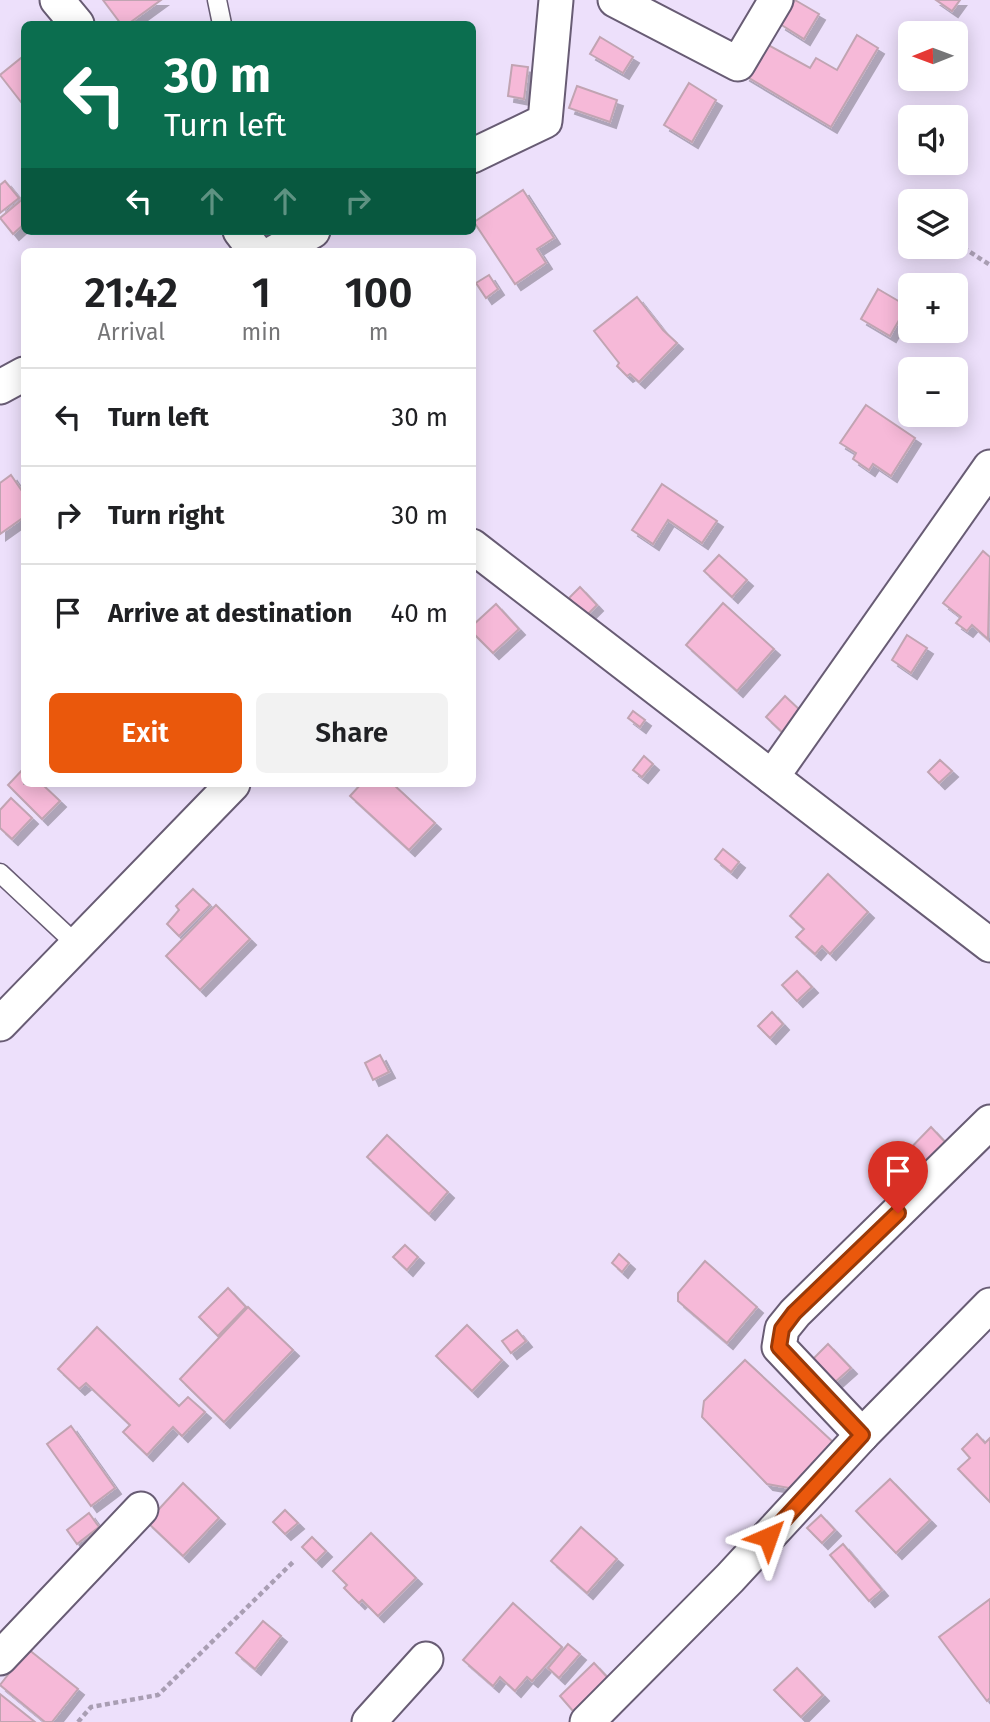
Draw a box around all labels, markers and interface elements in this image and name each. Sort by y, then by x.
north arrow [898,21,968,91]
map controls [898,21,968,427]
text: 30 m [164,46,271,105]
icon: left [49,49,140,140]
button: sound [898,105,968,175]
text: Turn left [164,106,286,144]
icon: left [120,182,158,220]
icon: ahead [193,182,231,220]
icon: ahead [266,182,304,220]
icon: right [339,182,377,220]
button: layers [898,189,968,259]
text: 21:42 [84,268,178,318]
text: 1 [252,268,271,318]
text: 100 [345,268,413,318]
button: + [898,273,968,343]
text: Arrival [98,318,165,346]
text: min [242,318,281,346]
text: m [369,318,388,346]
button: − [898,357,968,427]
icon: left [49,398,87,436]
text: Turn left [108,402,209,433]
text: 30 m [391,402,448,433]
icon: right [49,496,87,534]
text: Turn right [108,500,225,531]
text: 30 m [391,500,448,531]
icon: arrive [49,594,87,632]
text: Arrive at destination [108,598,352,629]
text: 40 m [390,598,448,629]
button: Exit [49,693,242,773]
button: Share [256,693,448,773]
pin [868,1141,928,1213]
icon: arrive [879,1152,917,1190]
position arrow [731,1500,805,1574]

